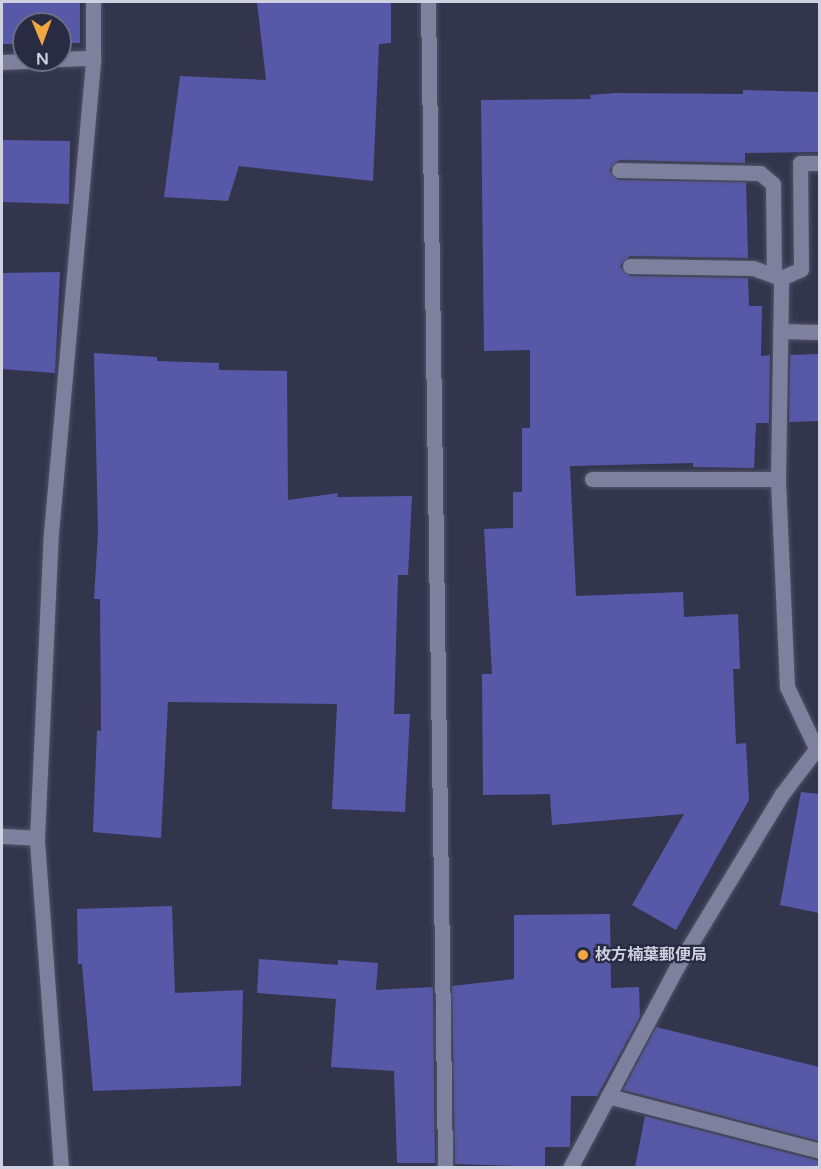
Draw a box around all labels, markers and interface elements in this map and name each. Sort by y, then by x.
north arrow [12,12,72,72]
text: N [36,48,49,68]
place label: 枚方楠葉郵便局 [595,945,707,965]
marker: 枚方楠葉郵便局 [576,948,590,962]

